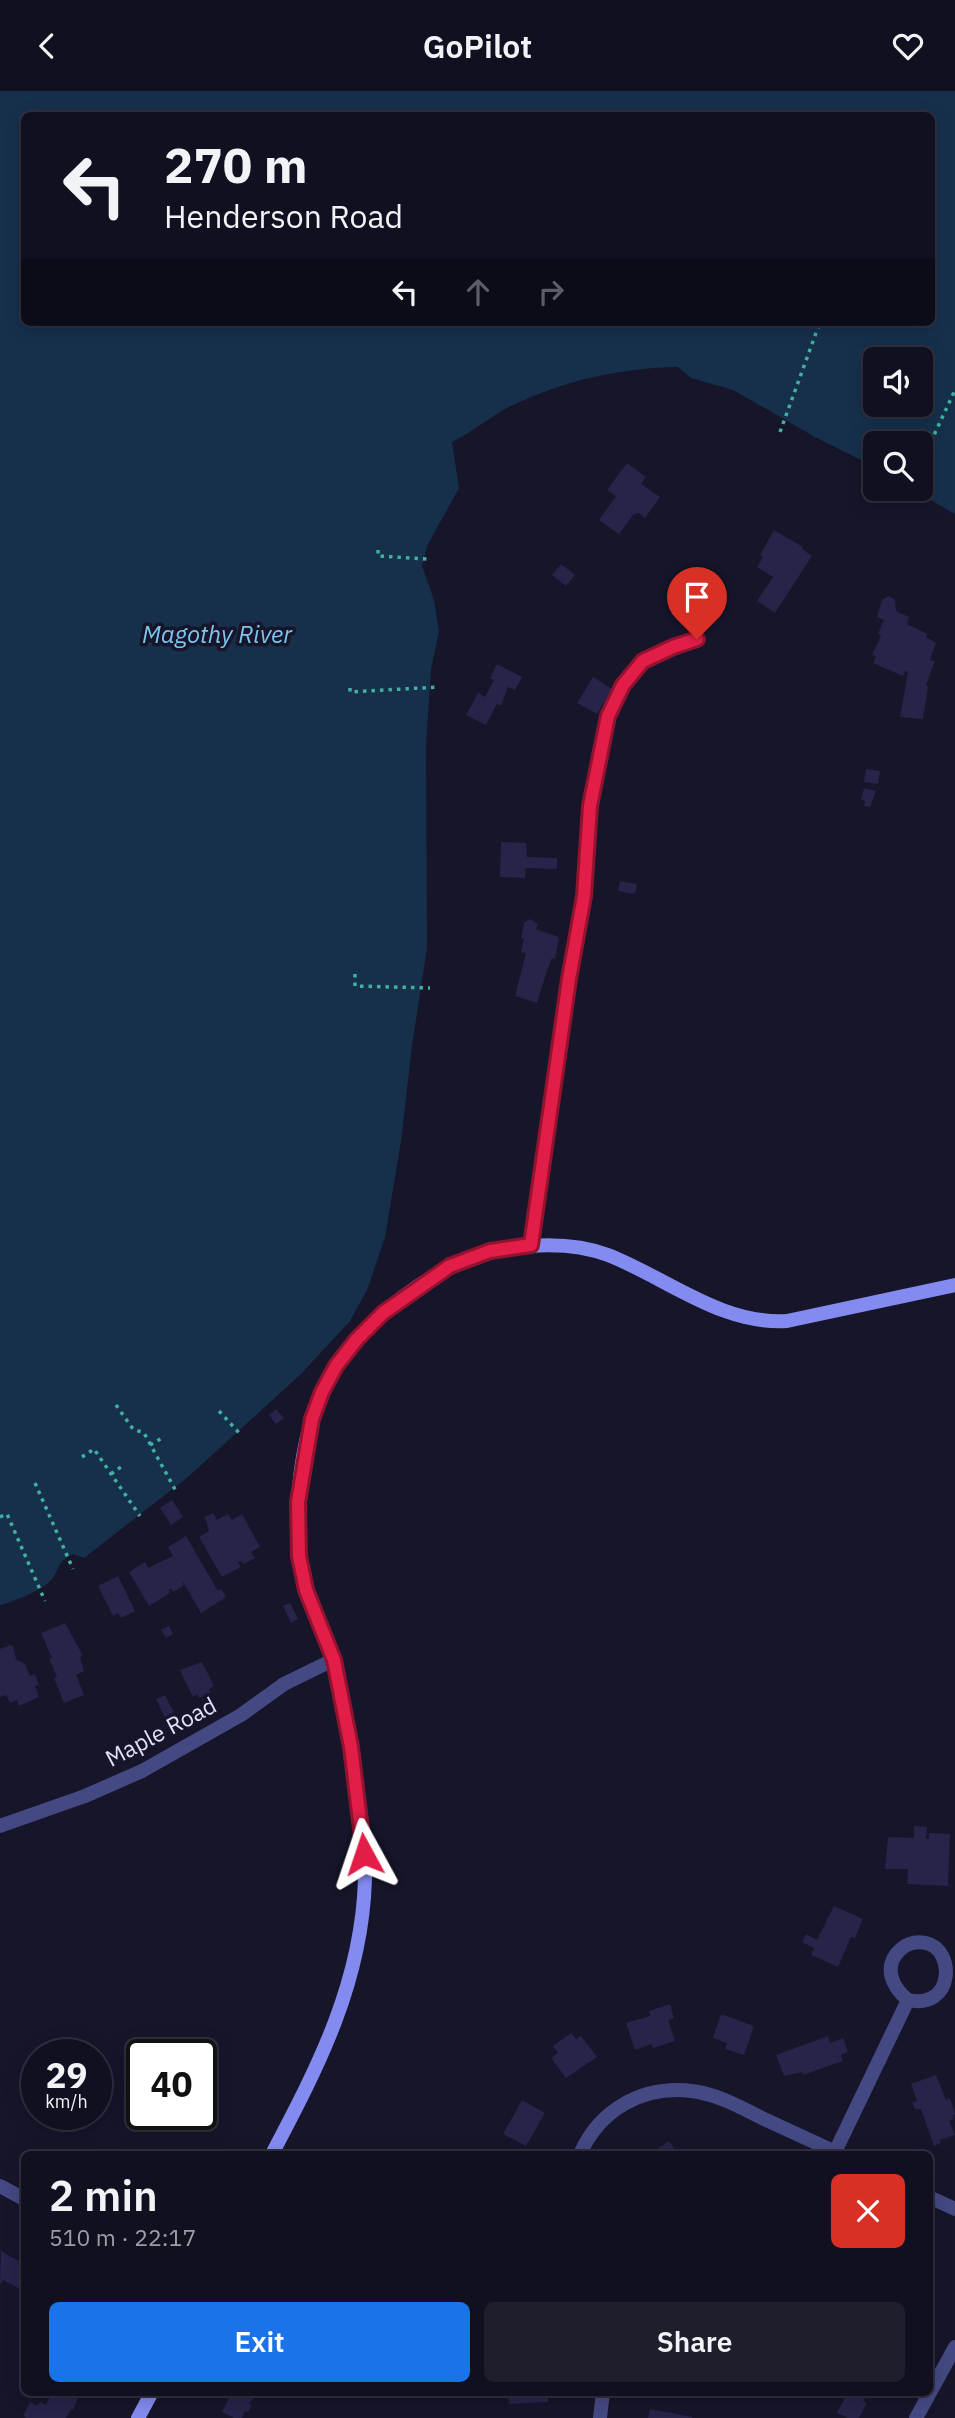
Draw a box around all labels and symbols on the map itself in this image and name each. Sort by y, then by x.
pin [667,567,727,639]
water label: Magothy River [142,618,293,650]
street label: Maple Road [100,1689,221,1773]
position arrow [327,1817,401,1891]
speed limit sign: 40 [126,2039,217,2130]

